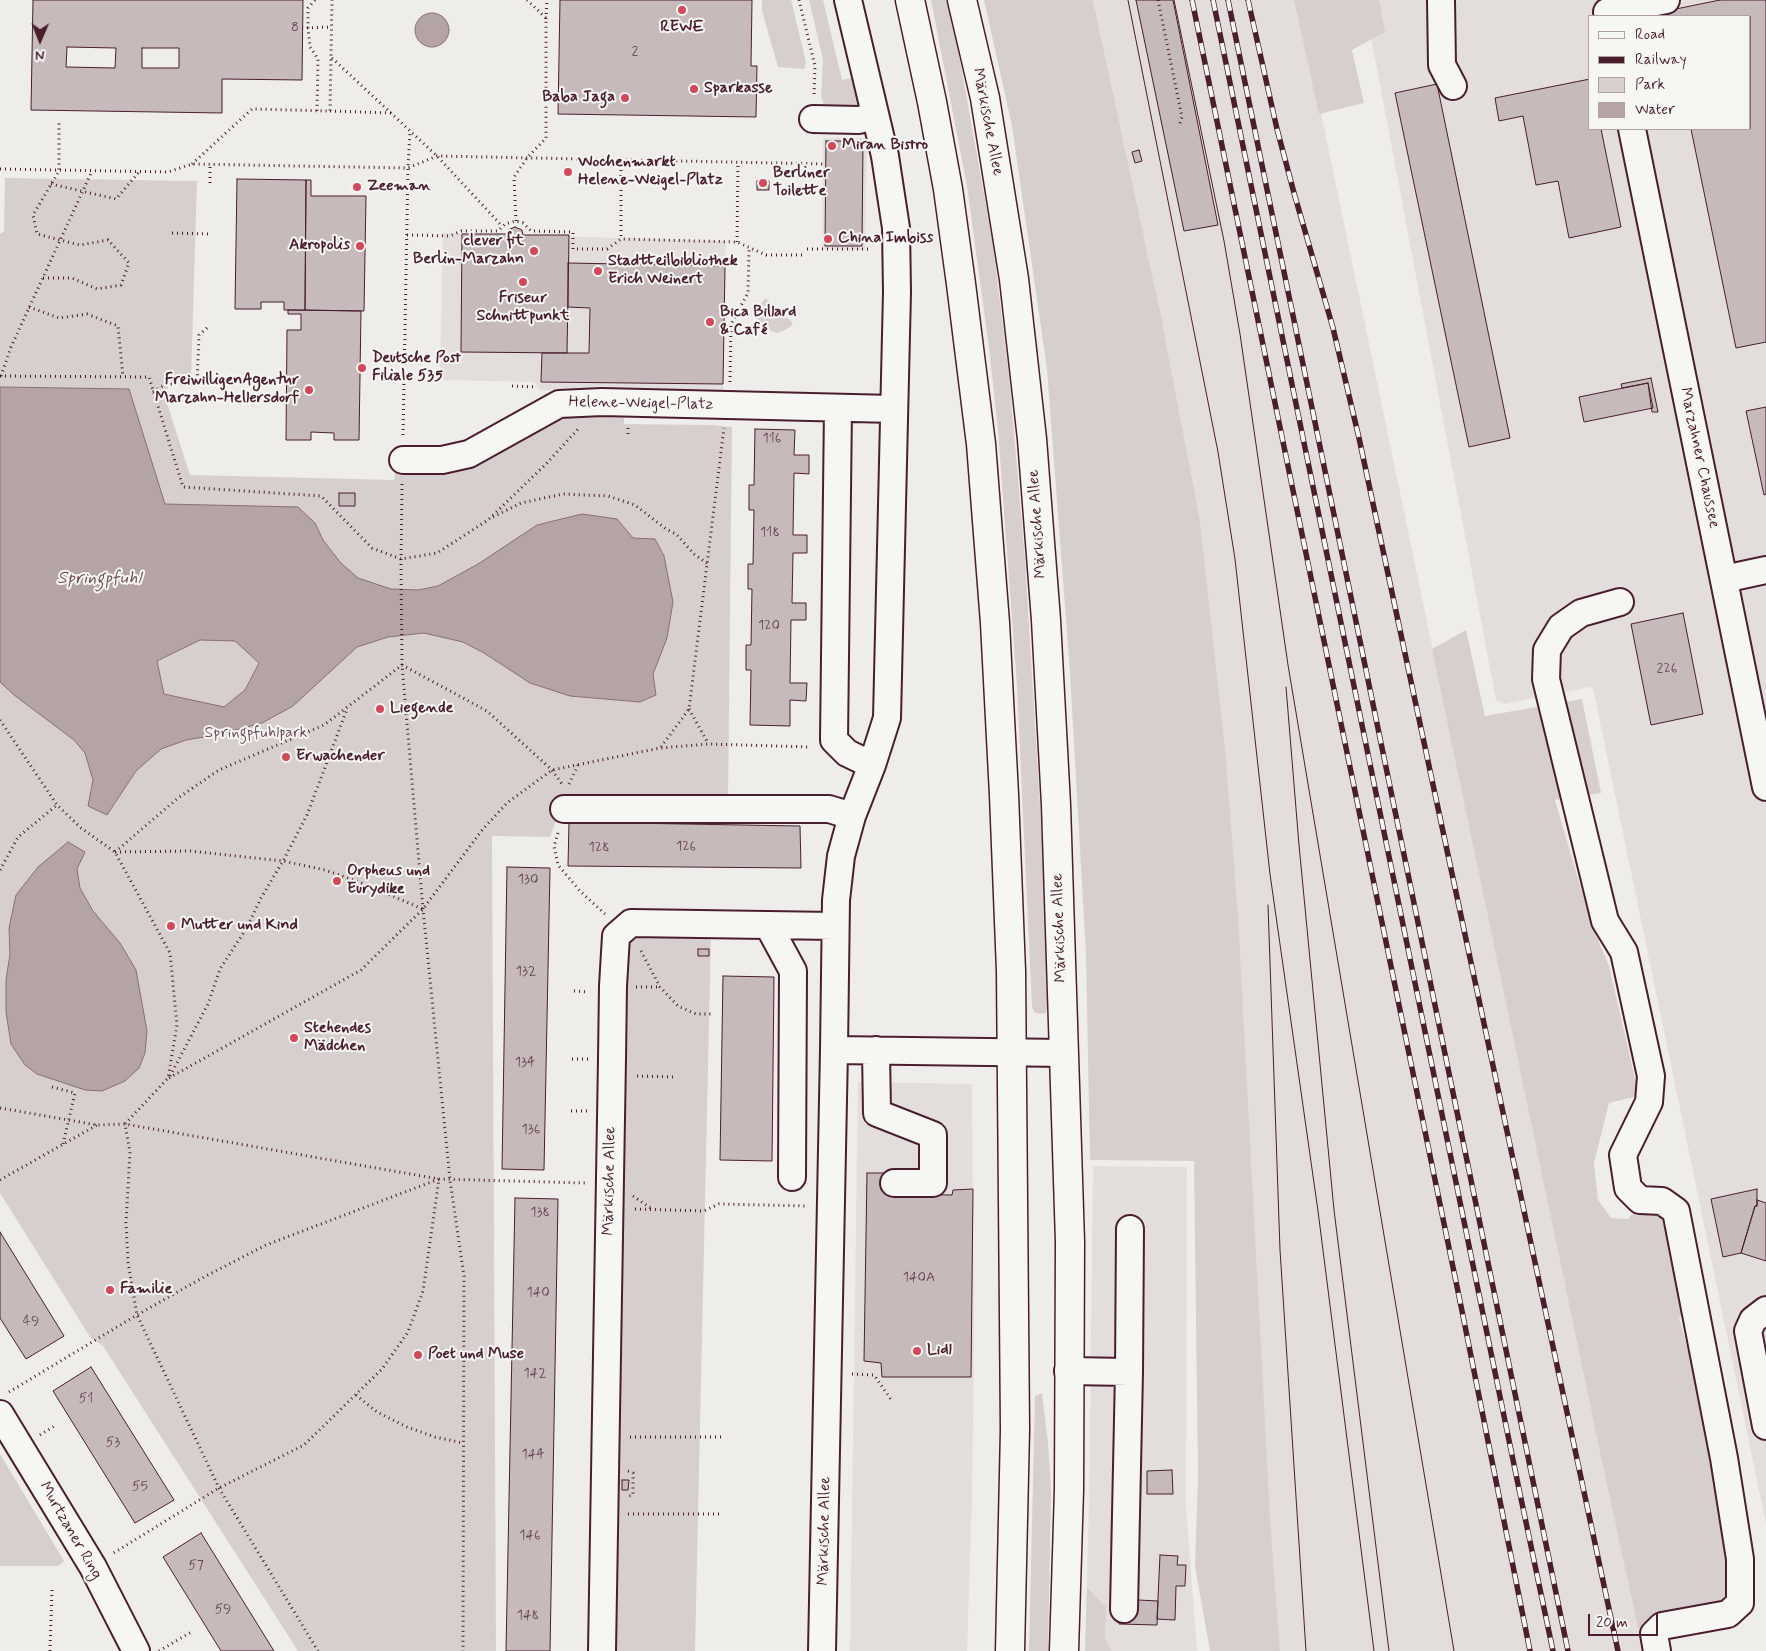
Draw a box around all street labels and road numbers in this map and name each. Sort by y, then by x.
street label: Märkische Allee [967,66,1007,178]
street label: Marzahner Chaussee [1675,386,1723,530]
street label: Helene-Weigel-Platz [568,393,714,415]
street label: Märkische Allee [1025,469,1051,579]
street label: Märkische Allee [1048,873,1072,983]
street label: Märkische Allee [599,1126,621,1236]
street label: Märkische Allee [814,1476,836,1586]
street label: Murtzaner Ring [34,1479,106,1583]

